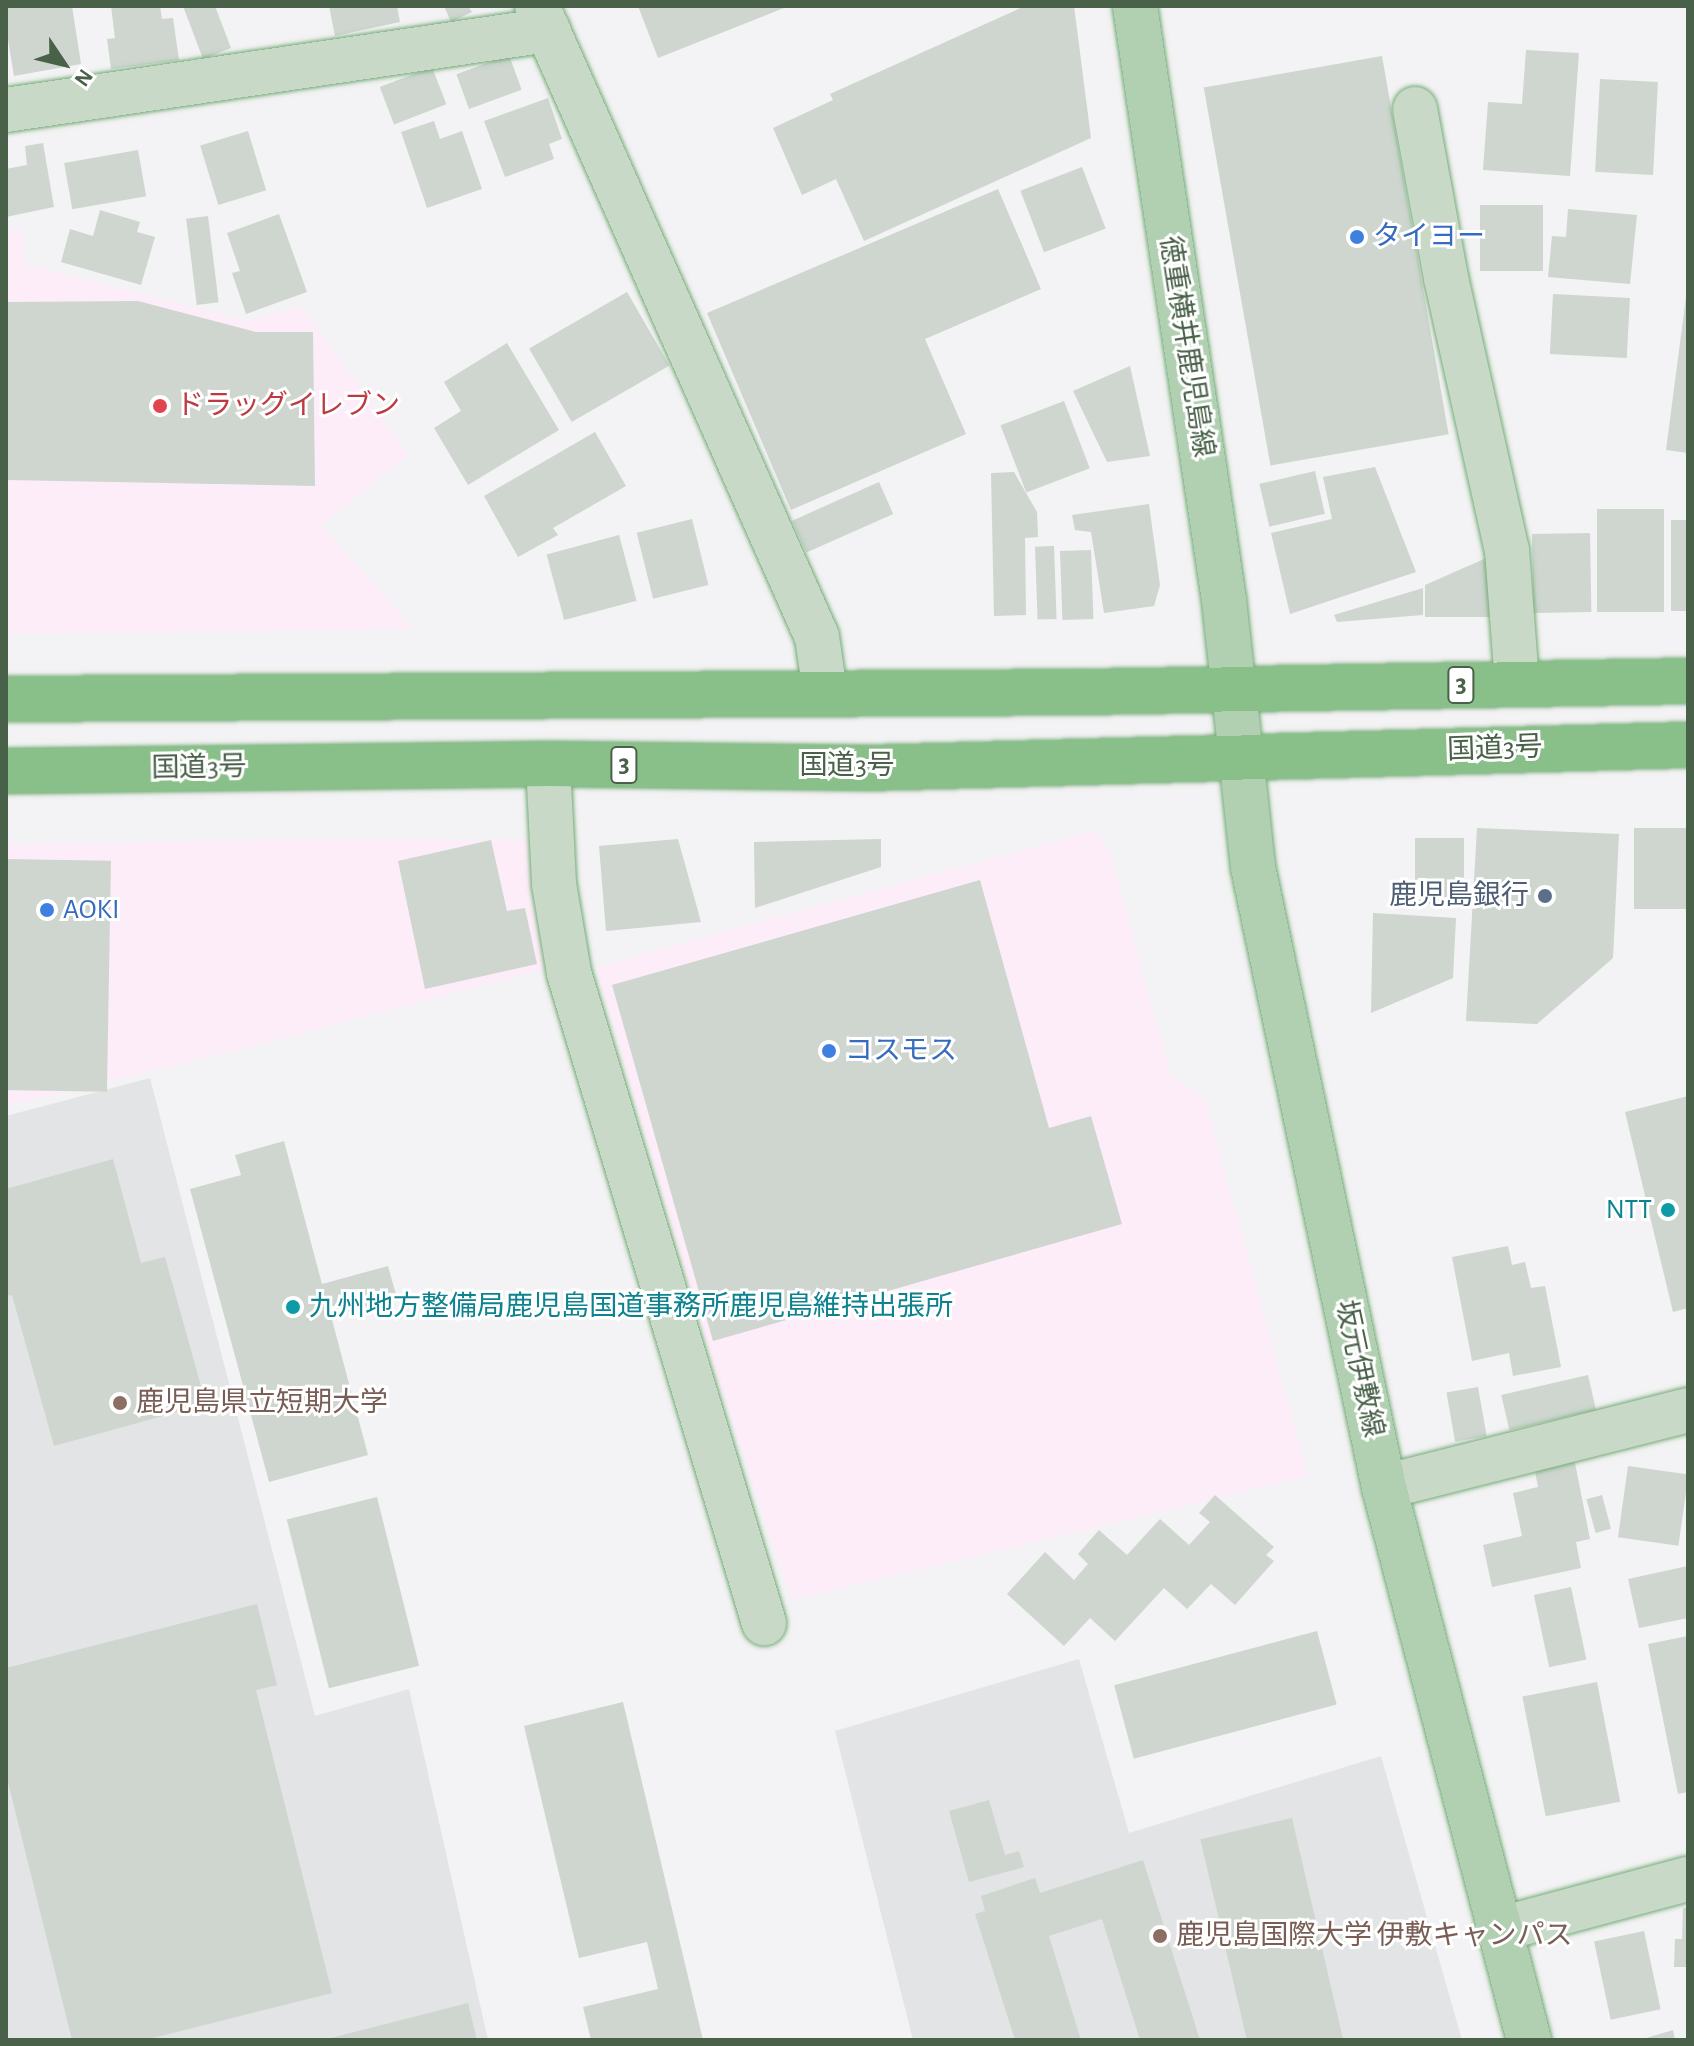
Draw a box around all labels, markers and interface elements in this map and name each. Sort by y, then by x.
north arrow [24,24,104,104]
text: N [70,65,97,90]
place label: タイヨー [1373,220,1485,254]
marker: タイヨー [1348,228,1366,246]
street label: 徳重横井鹿児島線 [1152,234,1220,460]
place label: ドラッグイレブン [176,389,400,423]
marker: ドラッグイレブン [151,397,169,415]
road number: 3 [1447,663,1475,707]
street label: 国道3号 [1447,731,1543,767]
road number: 3 [610,743,638,787]
street label: 国道3号 [799,749,895,783]
street label: 国道3号 [151,750,247,786]
place label: 鹿児島銀行 [1389,879,1529,913]
marker: 鹿児島銀行 [1536,887,1554,905]
place label: AOKI [63,893,119,927]
marker: AOKI [38,901,56,919]
place label: コスモス [845,1034,957,1068]
marker: コスモス [820,1042,838,1060]
place label: NTT [1606,1193,1652,1227]
marker: NTT [1659,1201,1677,1219]
place label: 九州地方整備局鹿児島国道事務所鹿児島維持出張所 [309,1290,953,1324]
street label: 坂元伊敷線 [1328,1297,1390,1441]
marker: 九州地方整備局鹿児島国道事務所鹿児島維持出張所 [284,1298,302,1316]
place label: 鹿児島県立短期大学 [136,1386,388,1420]
marker: 鹿児島県立短期大学 [111,1394,129,1412]
place label: 鹿児島国際大学 伊敷キャンパス [1176,1919,1573,1953]
marker: 鹿児島国際大学 伊敷キャンパス [1151,1927,1169,1945]

